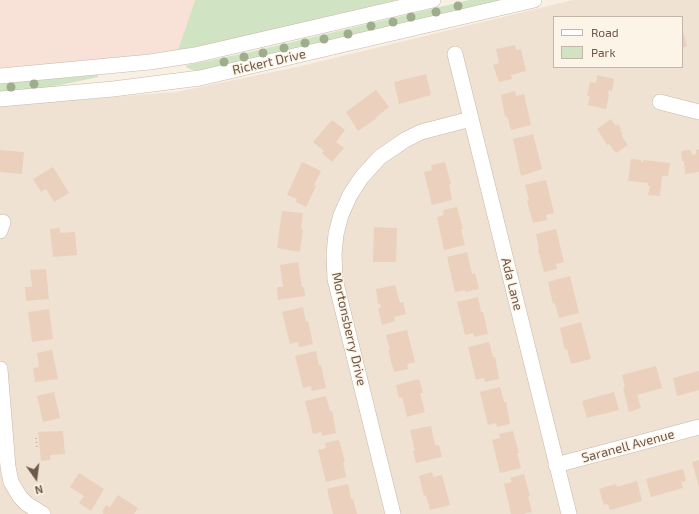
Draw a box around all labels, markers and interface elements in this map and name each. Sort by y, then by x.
legend [553,16,683,68]
text: Road [591,25,619,39]
text: Park [591,45,616,59]
street label: Rickert Drive [231,46,307,78]
street label: Ada Lane [498,256,526,312]
street label: Mortonsberry Drive [328,271,370,387]
street label: Saranell Avenue [580,426,676,466]
north arrow [16,458,56,498]
text: N [34,483,44,497]

